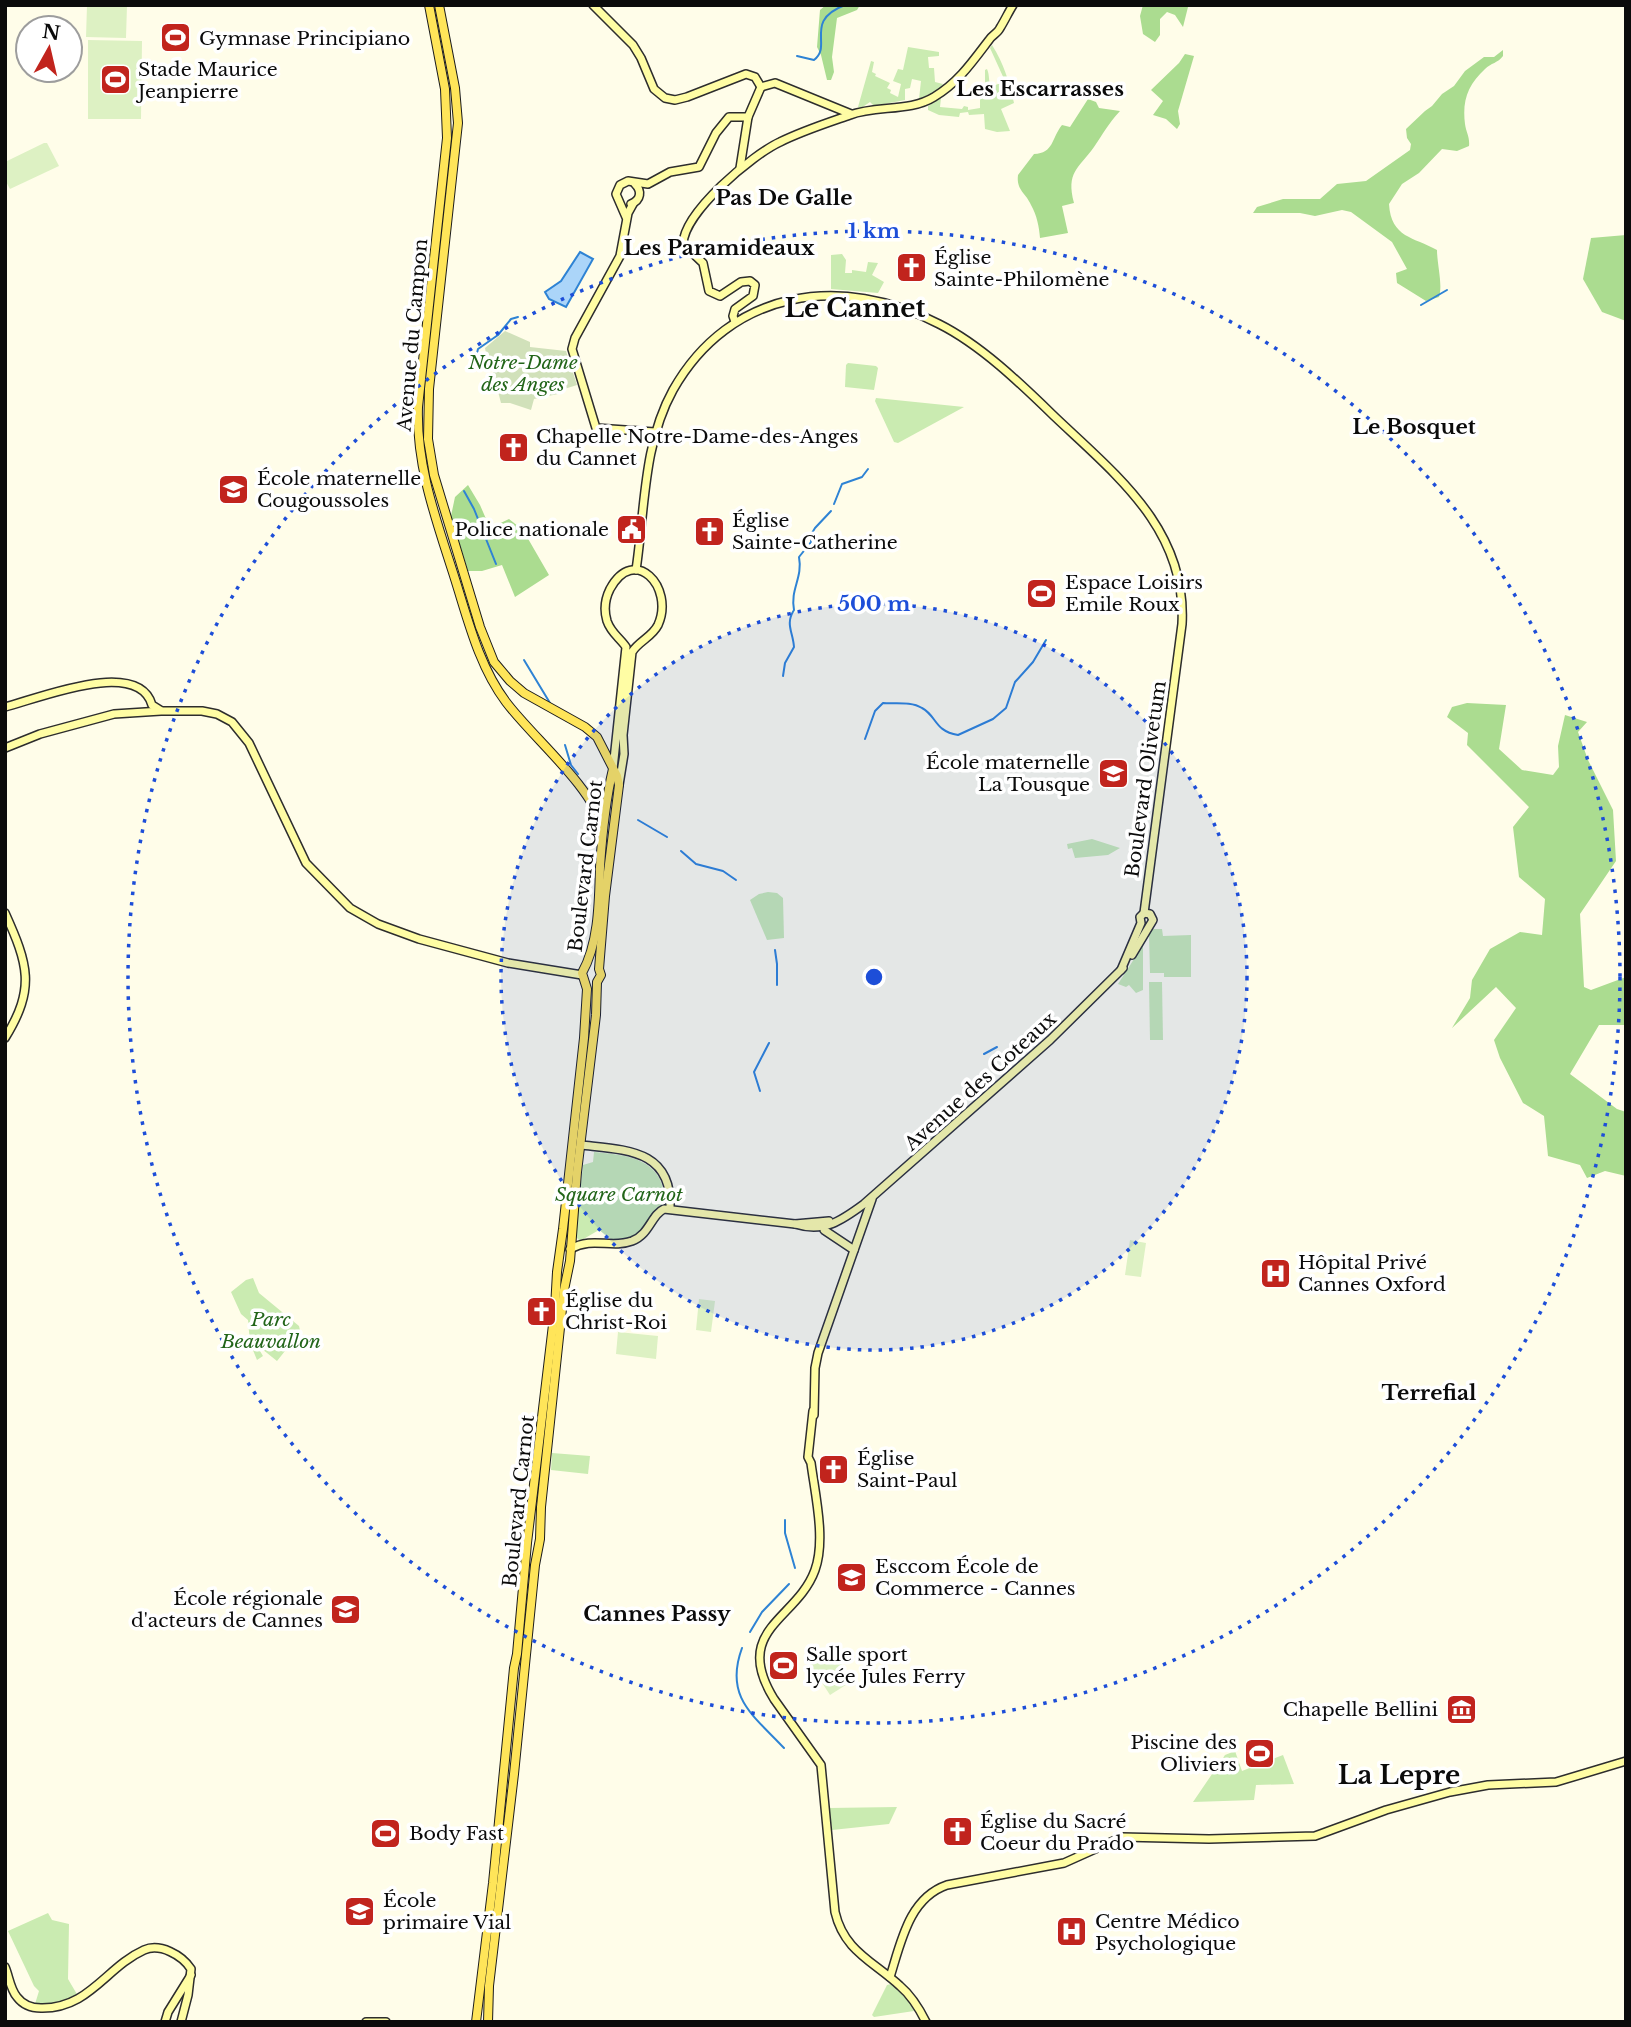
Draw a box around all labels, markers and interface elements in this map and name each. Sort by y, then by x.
north arrow [14,14,84,84]
text: N [41,20,62,45]
sports icon: Gymnase Principiano [159,21,193,55]
place label: Gymnase Principiano [199,27,410,50]
place label: Stade Maurice Jeanpierre [135,58,278,103]
sports icon: Stade Maurice Jeanpierre [98,63,132,97]
district label: Les Escarrasses [956,76,1124,102]
district label: Pas De Galle [715,185,853,211]
text: 1 km [848,218,900,244]
district label: Les Paramideaux [623,235,815,261]
street label: Avenue du Campon [393,238,432,433]
place label: Église Sainte-Philomène [934,246,1109,291]
church icon: Église Sainte-Philomène [894,251,928,285]
district label: Le Cannet [784,292,926,324]
park label: Notre-Dame des Anges [467,351,578,396]
district label: Le Bosquet [1352,414,1476,440]
place label: Chapelle Notre-Dame-des-Anges du Cannet [536,425,858,470]
church icon: Chapelle Notre-Dame-des-Anges du Cannet [496,430,530,464]
place label: École maternelle Cougoussoles [257,467,421,512]
school or university icon: École maternelle Cougoussoles [217,472,251,506]
place label: Église Sainte-Catherine [732,509,898,554]
public building icon: Police nationale [615,512,649,546]
church icon: Église Sainte-Catherine [692,514,726,548]
place label: Police nationale [455,518,609,541]
place label: Espace Loisirs Emile Roux [1065,571,1203,616]
sports icon: Espace Loisirs Emile Roux [1025,576,1059,610]
text: 500 m [837,591,911,617]
street label: Boulevard Olivetum [1120,679,1171,879]
place label: École maternelle La Tousque [926,751,1090,796]
school or university icon: École maternelle La Tousque [1096,756,1130,790]
street label: Boulevard Carnot [564,778,608,953]
centre of rings [862,965,886,989]
street label: Avenue des Coteaux [899,1007,1061,1156]
park label: Square Carnot [555,1183,683,1206]
place label: Hôpital Privé Cannes Oxford [1298,1251,1446,1296]
hospital icon: Hôpital Privé Cannes Oxford [1258,1256,1292,1290]
place label: Église du Christ-Roi [565,1289,667,1334]
church icon: Église du Christ-Roi [525,1294,559,1328]
park label: Parc Beauvallon [220,1308,321,1353]
district label: Terrefial [1381,1380,1477,1406]
street label: Boulevard Carnot [498,1413,539,1588]
place label: Église Saint-Paul [857,1447,957,1492]
church icon: Église Saint-Paul [817,1452,851,1486]
place label: Esccom École de Commerce - Cannes [875,1555,1075,1600]
school or university icon: Esccom École de Commerce - Cannes [835,1560,869,1594]
place label: École régionale d'acteurs de Cannes [131,1587,323,1632]
school or university icon: École régionale d'acteurs de Cannes [329,1592,363,1626]
district label: Cannes Passy [583,1601,731,1627]
place label: Salle sport lycée Jules Ferry [806,1643,965,1688]
sports icon: Salle sport lycée Jules Ferry [766,1648,800,1682]
museum icon: Chapelle Bellini [1444,1692,1478,1726]
place label: Chapelle Bellini [1283,1698,1439,1721]
place label: Piscine des Oliviers [1130,1731,1237,1776]
sports icon: Piscine des Oliviers [1243,1736,1277,1770]
district label: La Lepre [1338,1759,1460,1791]
place label: Église du Sacré Coeur du Prado [980,1810,1134,1855]
church icon: Église du Sacré Coeur du Prado [940,1815,974,1849]
sports icon: Body Fast [369,1816,403,1850]
place label: Body Fast [409,1822,505,1845]
place label: École primaire Vial [383,1889,511,1934]
school or university icon: École primaire Vial [343,1894,377,1928]
place label: Centre Médico Psychologique [1095,1910,1240,1955]
hospital icon: Centre Médico Psychologique [1055,1915,1089,1949]

